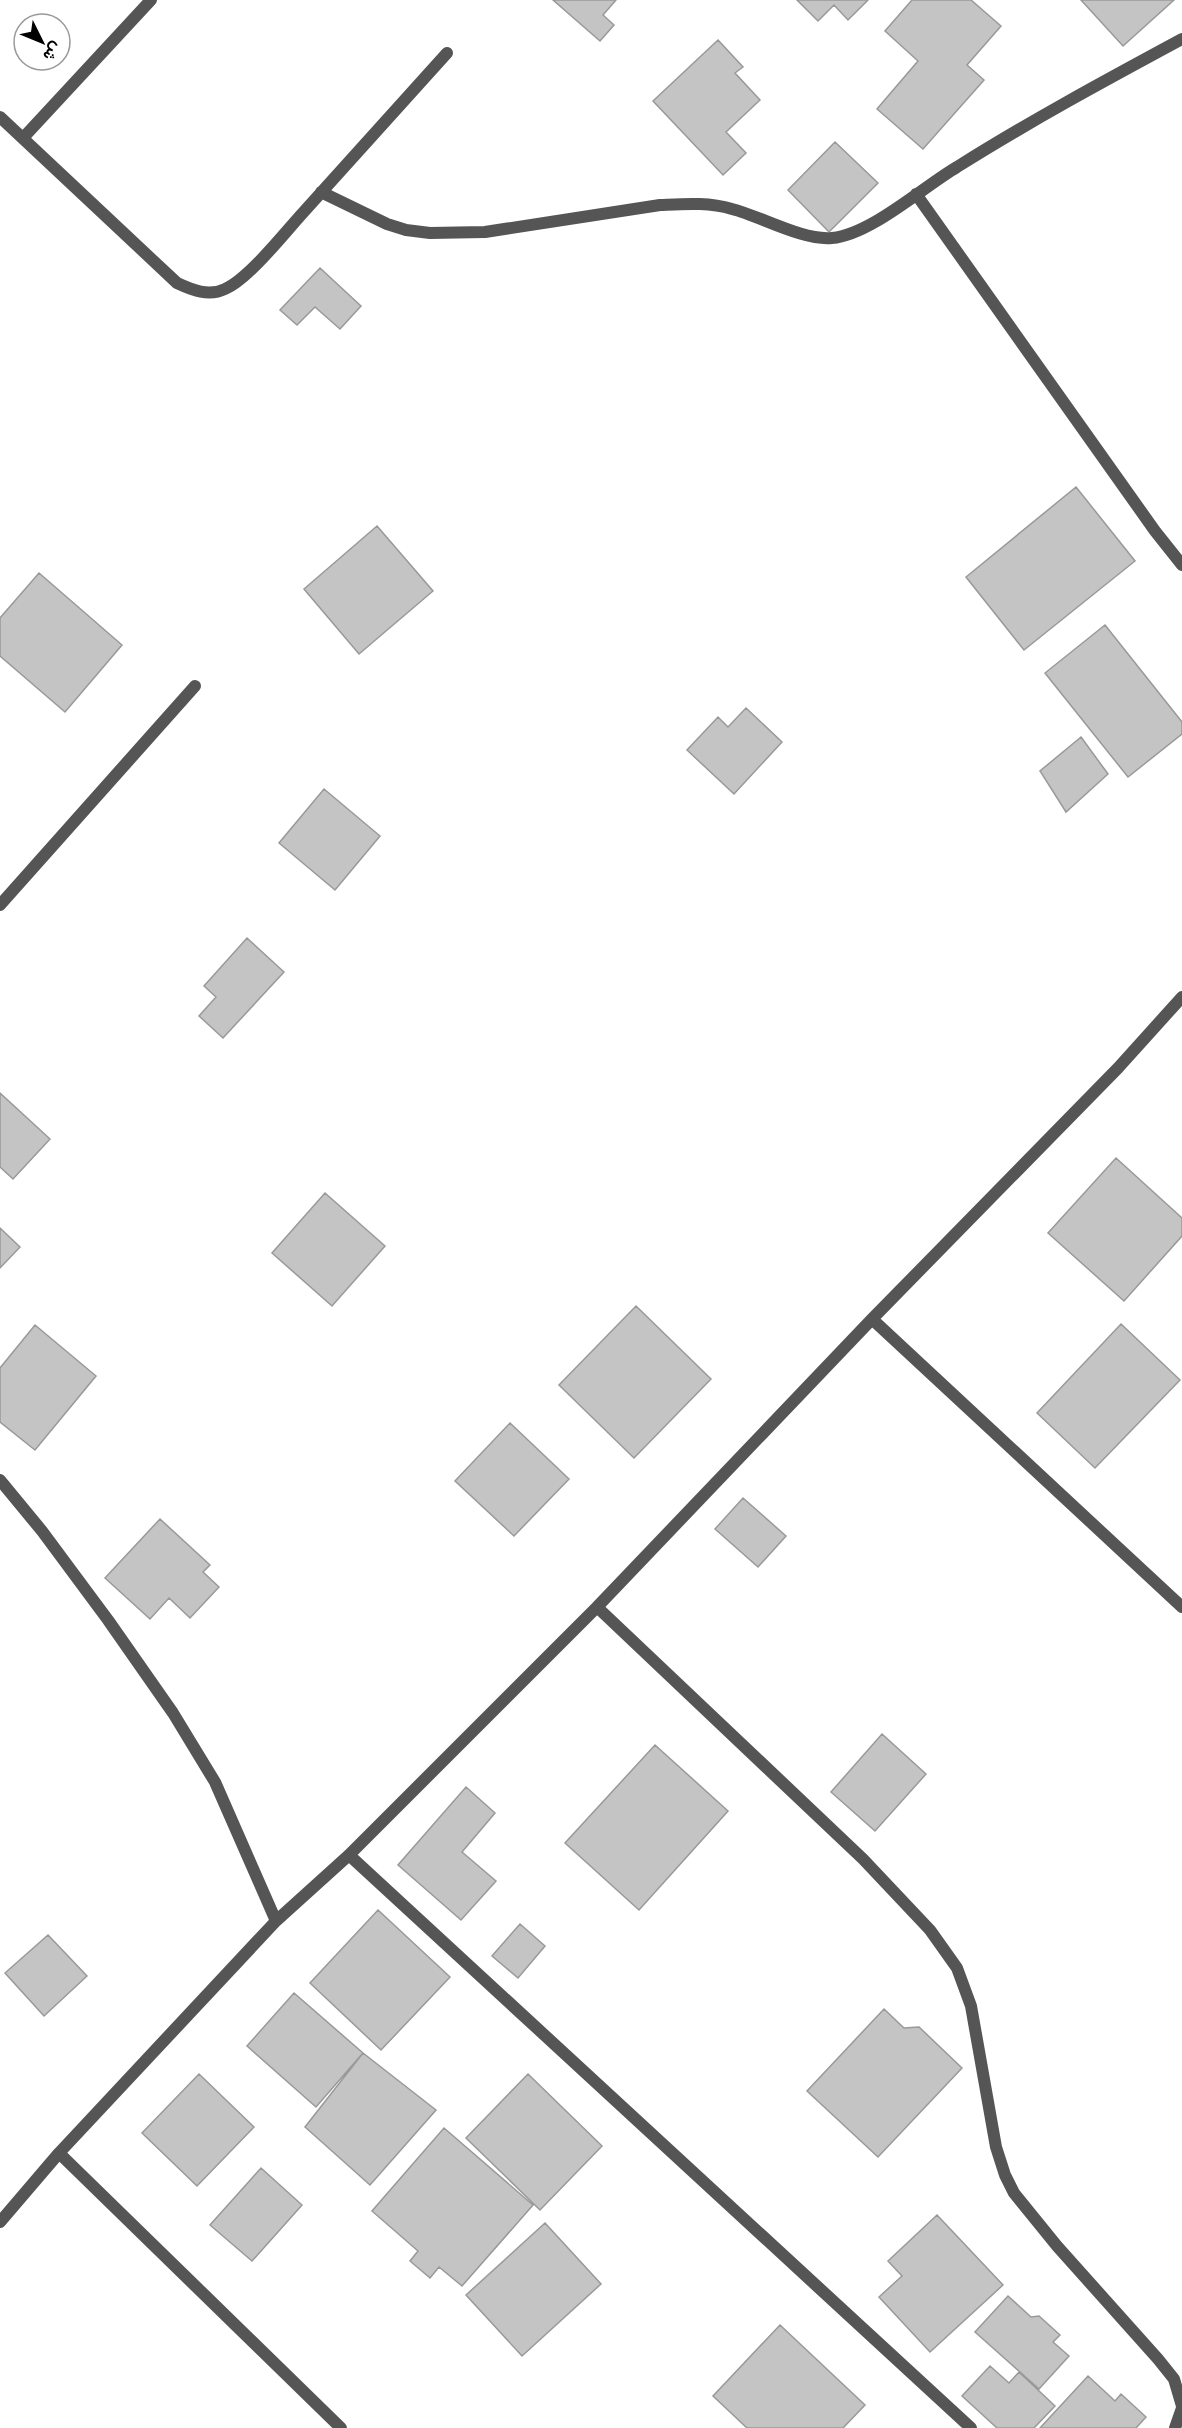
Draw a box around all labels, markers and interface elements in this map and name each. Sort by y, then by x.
north arrow [12,12,72,72]
text: ش [38,37,67,66]

